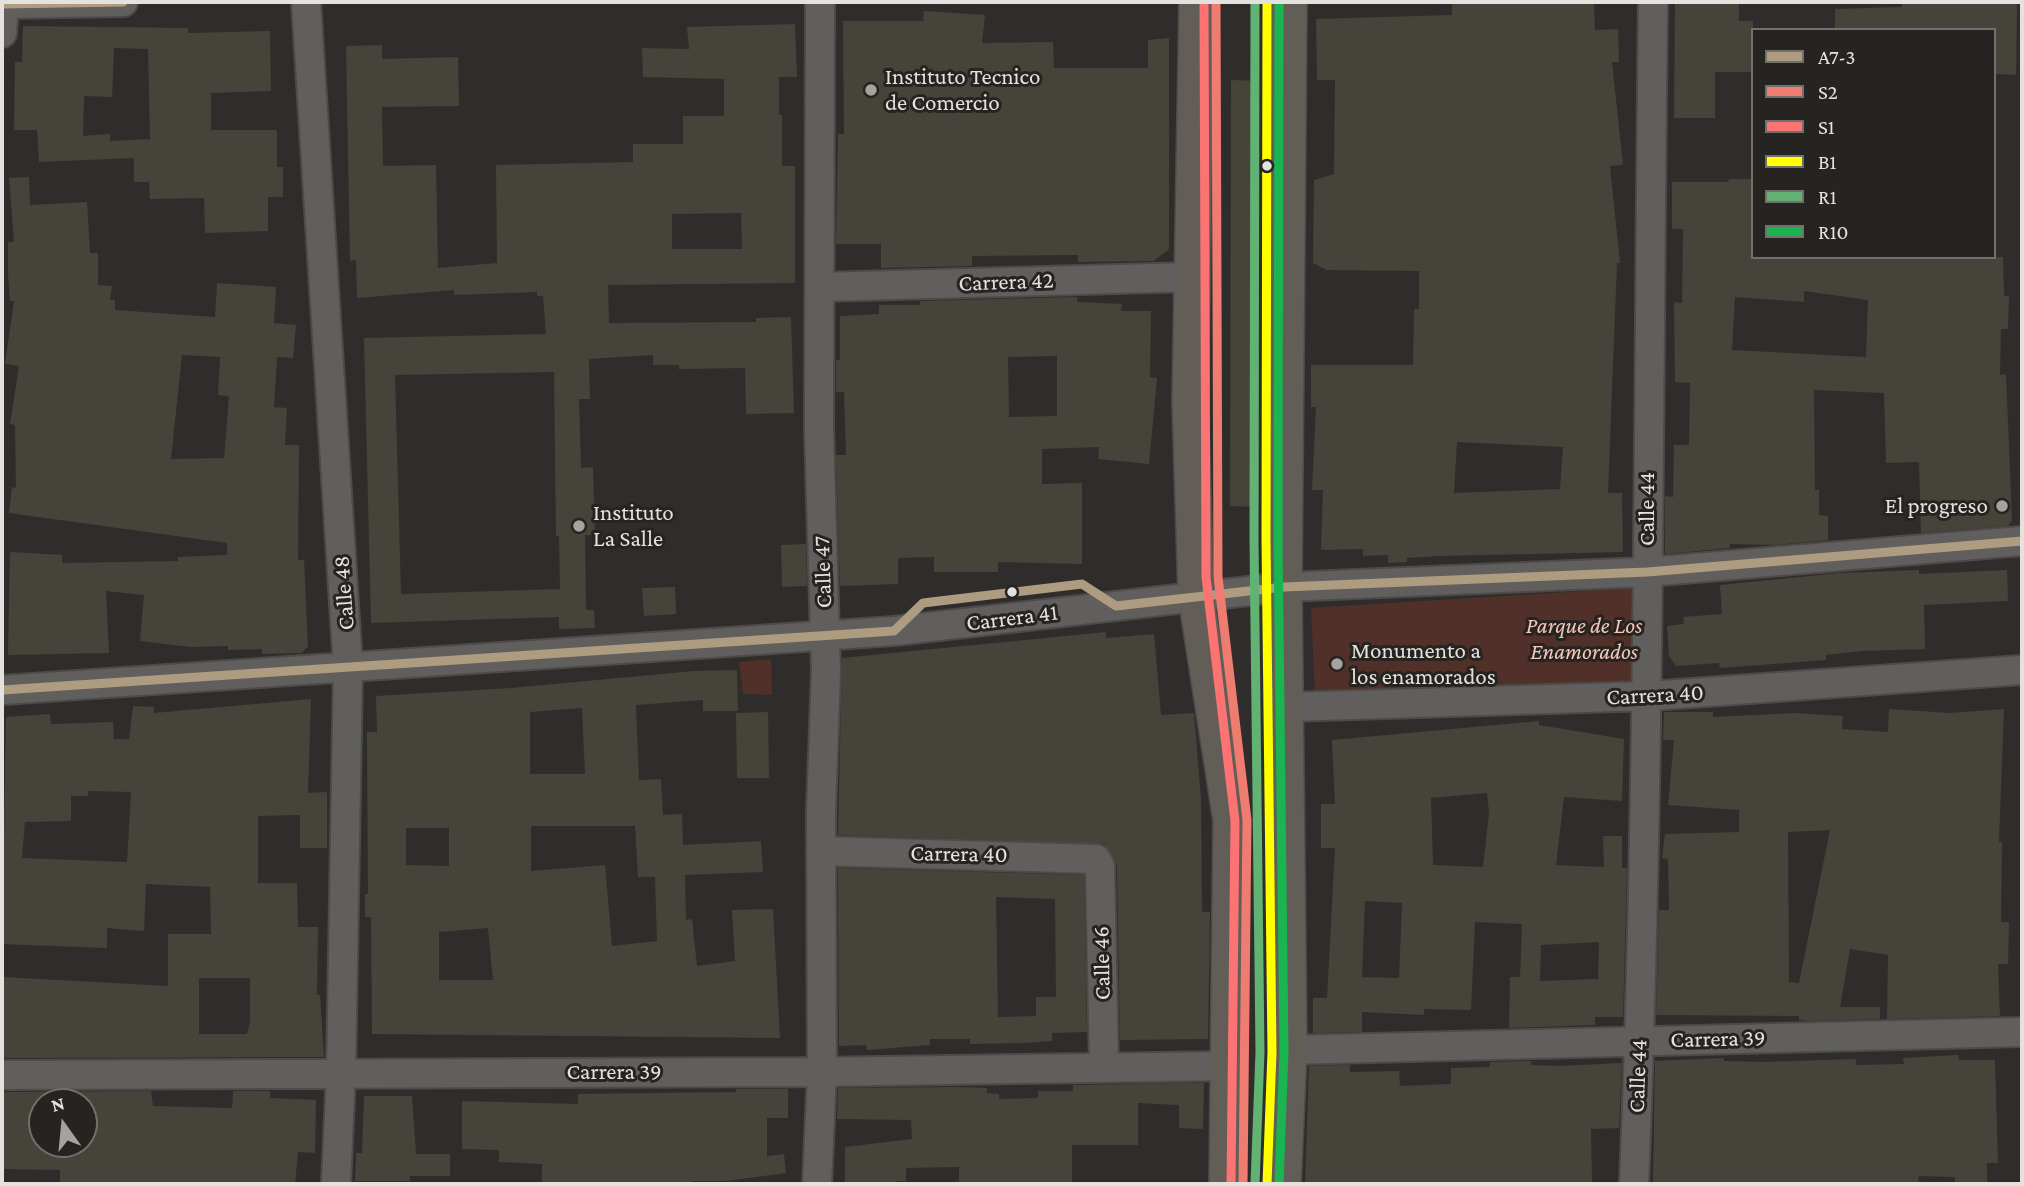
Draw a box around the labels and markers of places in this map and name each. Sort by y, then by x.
place label: Instituto Tecnico de Comercio [885,63,1040,117]
marker: Instituto Tecnico de Comercio [863,82,879,98]
unlabelled marker [1260,159,1274,173]
place label: El progreso [1885,492,1988,520]
marker: El progreso [1994,498,2010,514]
place label: Instituto La Salle [593,499,674,553]
marker: Instituto La Salle [571,518,587,534]
unlabelled marker [1005,585,1019,599]
place label: Monumento a los enamorados [1351,637,1496,691]
marker: Monumento a los enamorados [1329,656,1345,672]

